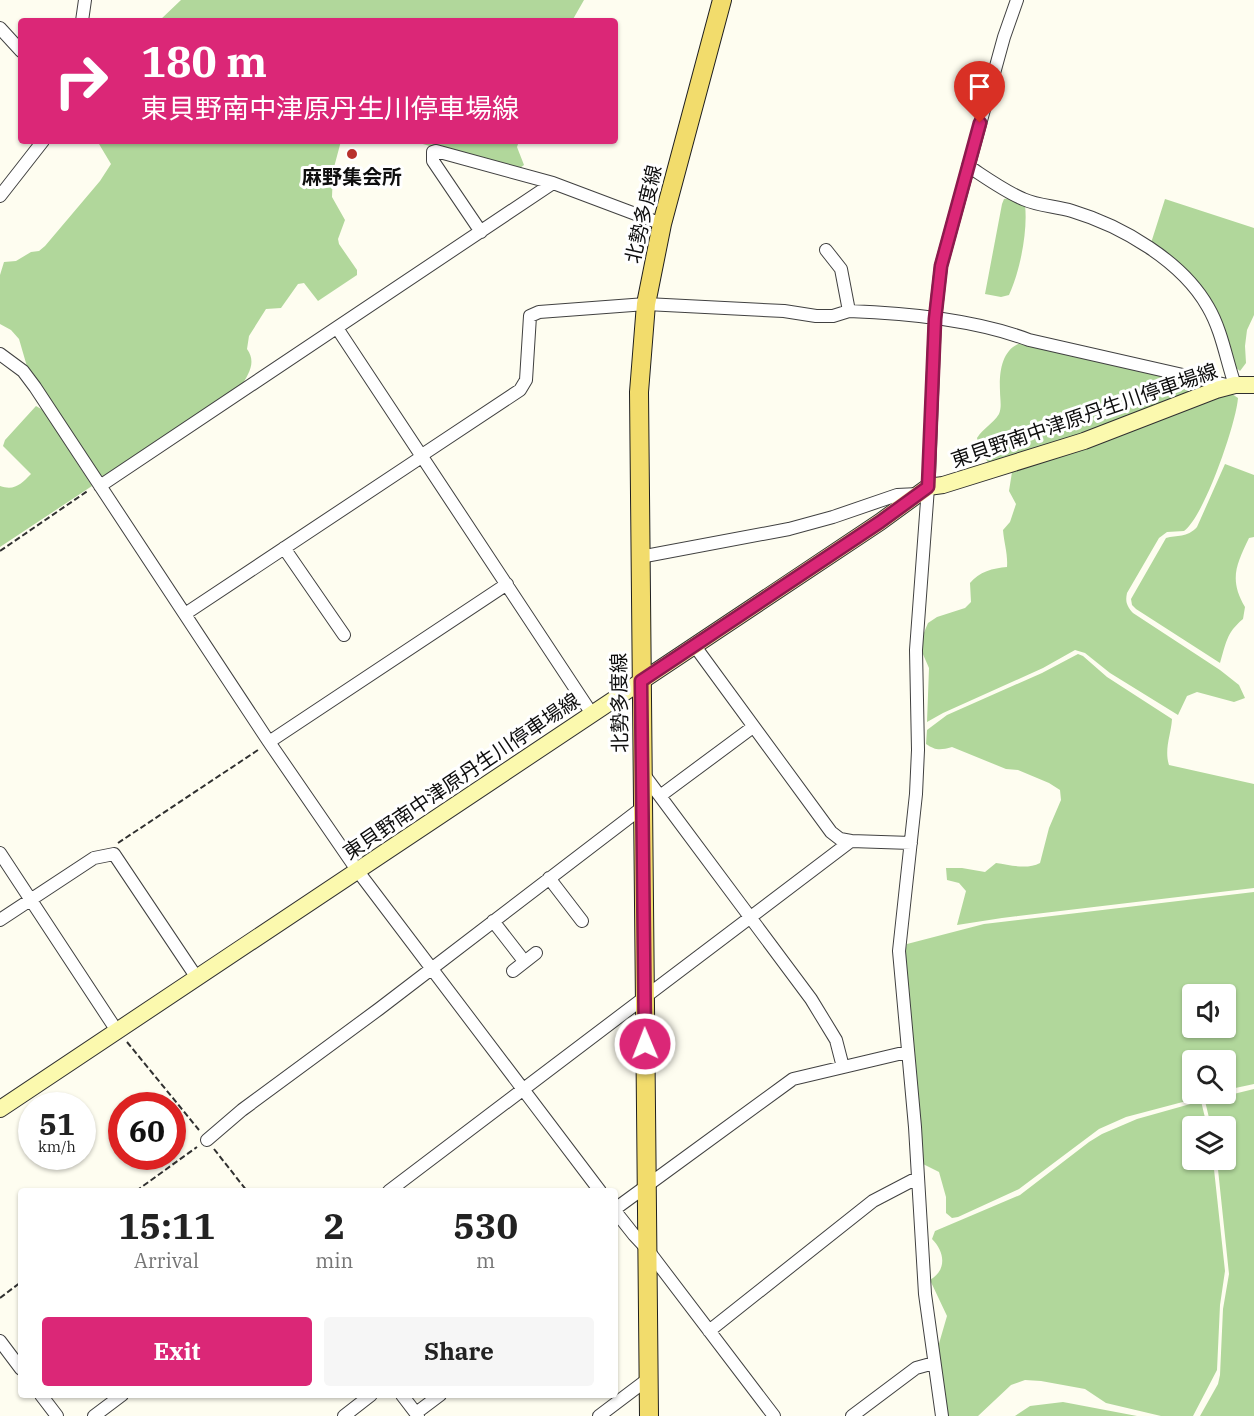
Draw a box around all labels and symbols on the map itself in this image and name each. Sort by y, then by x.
pin [954,61,1005,123]
marker: 麻野集会所 [345,147,359,161]
street label: 北勢多度線 [619,162,667,266]
place label: 麻野集会所 [302,163,402,190]
street label: 東貝野南中津原丹生川停車場線 [947,357,1221,473]
street label: 北勢多度線 [605,653,633,753]
street label: 東貝野南中津原丹生川停車場線 [337,687,585,865]
position arrow [613,1012,677,1076]
speed limit sign: 60 [108,1092,186,1170]

